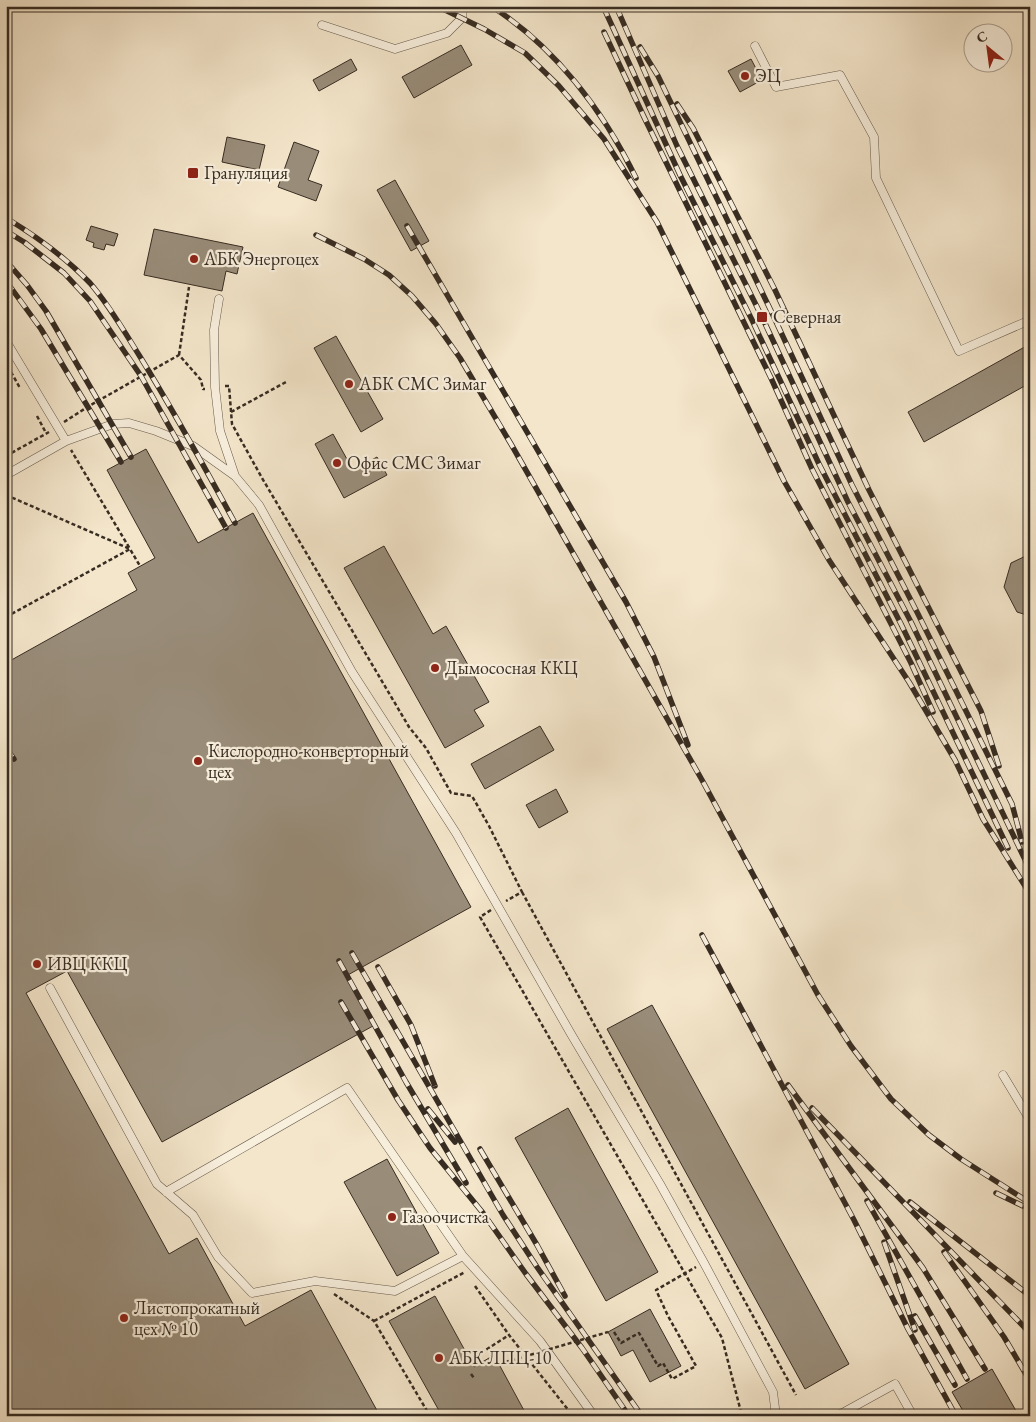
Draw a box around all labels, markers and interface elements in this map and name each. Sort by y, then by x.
north arrow [964,22,1014,72]
text: С [973,26,990,47]
place label: ЭЦ [755,64,781,87]
marker: ЭЦ [739,70,751,82]
place label: Грануляция [204,161,288,184]
marker: Грануляция [186,166,200,180]
place label: АБК Энергоцех [203,247,319,270]
marker: АБК Энергоцех [188,253,200,265]
place label: Северная [773,305,841,328]
marker: Северная [755,310,769,324]
place label: АБК СМС Зимаг [358,372,487,395]
marker: АБК СМС Зимаг [343,378,355,390]
place label: Офис СМС Зимаг [347,451,481,474]
marker: Офис СМС Зимаг [331,457,343,469]
place label: Дымососная ККЦ [445,656,578,679]
marker: Дымососная ККЦ [429,662,441,674]
place label: Кислородно-конверторный цех [208,739,410,783]
marker: Кислородно-конверторный цех [192,755,204,767]
place label: ИВЦ ККЦ [47,952,127,975]
marker: ИВЦ ККЦ [31,958,43,970]
place label: Газоочистка [402,1205,490,1228]
marker: Газоочистка [386,1211,398,1223]
place label: Листопрокатный цех № 10 [134,1296,260,1340]
marker: Листопрокатный цех № 10 [118,1312,130,1324]
place label: АБК ЛПЦ-10 [448,1346,552,1369]
marker: АБК ЛПЦ-10 [433,1352,445,1364]

